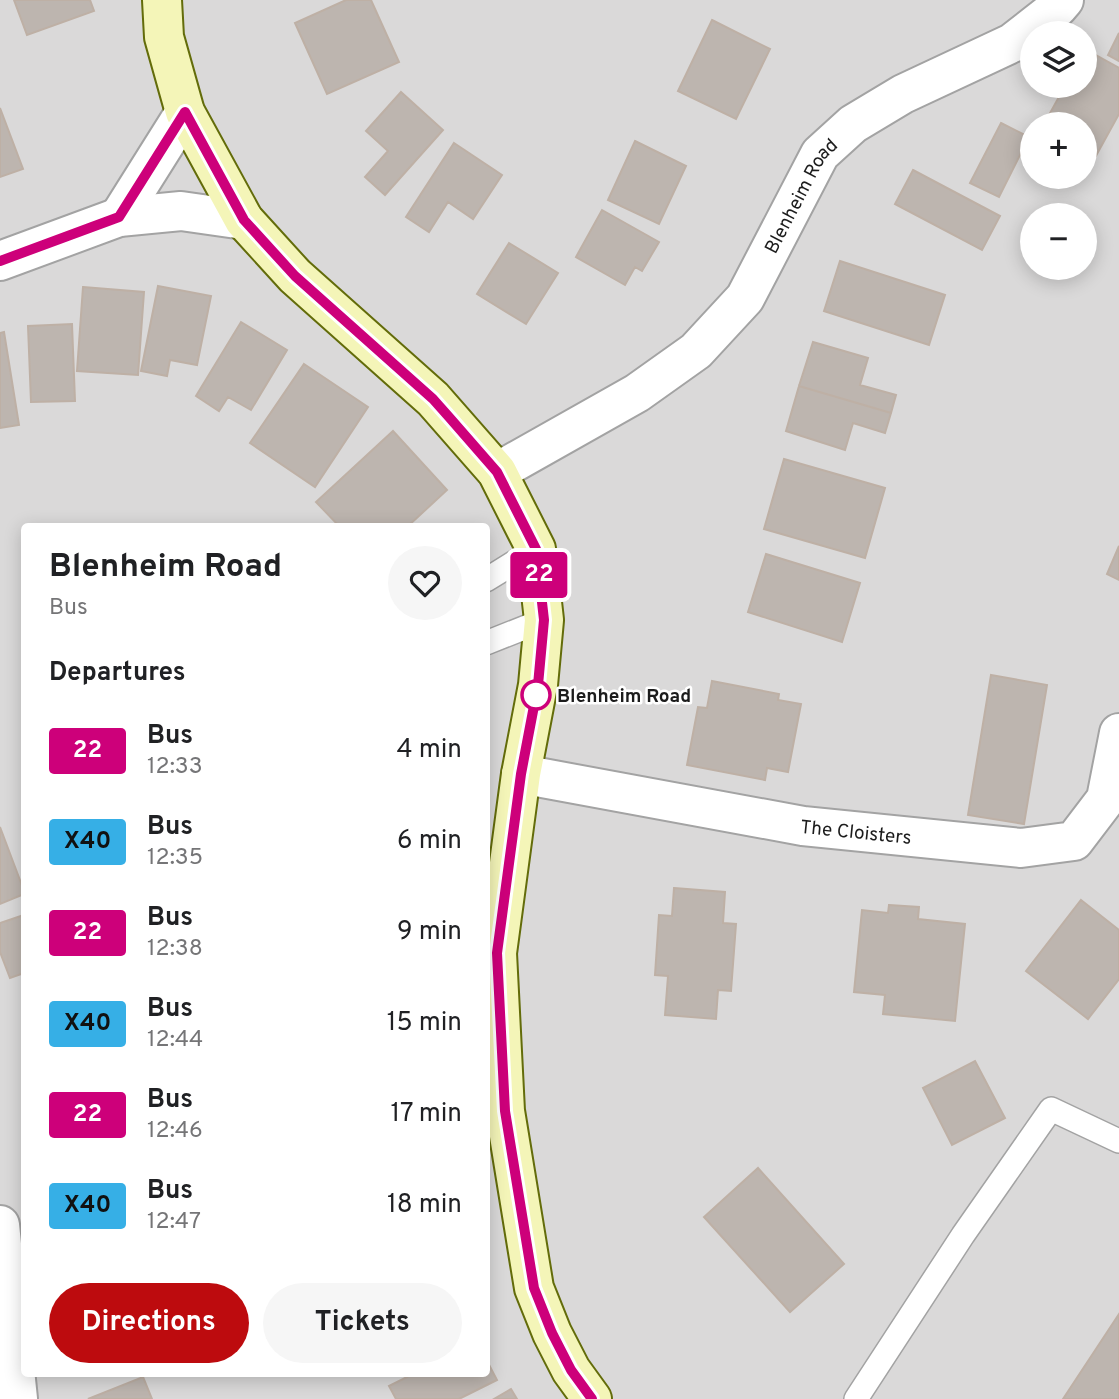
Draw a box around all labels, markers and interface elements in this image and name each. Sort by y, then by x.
map controls [1020,21,1097,280]
button: layers [1020,21,1097,98]
button: + [1020,112,1097,189]
street label: Blenheim Road [760,134,843,258]
button: − [1020,203,1097,280]
button: heart [388,546,462,620]
text: Blenheim Road [49,547,282,589]
line badge: 22 [508,552,570,598]
text: 22 [524,560,554,590]
text: Bus [49,594,88,623]
text: Departures [49,657,186,690]
marker: Blenheim Road [521,680,551,710]
place label: Blenheim Road [557,685,691,709]
text: Bus [147,720,193,753]
text: 4 min [396,734,462,767]
text: 22 [73,736,102,766]
text: 12:33 [147,753,203,782]
text: Bus [147,811,193,844]
street label: The Cloisters [799,816,913,851]
text: 6 min [397,825,462,858]
text: X40 [64,827,111,857]
text: 12:35 [147,844,203,873]
text: Bus [147,902,193,935]
text: 9 min [397,916,462,949]
text: 22 [73,918,102,948]
text: 12:38 [147,935,203,964]
text: Bus [147,993,193,1026]
text: 15 min [387,1007,462,1040]
text: X40 [64,1009,111,1039]
text: 12:44 [147,1026,203,1055]
text: Bus [147,1084,193,1117]
text: 17 min [390,1098,462,1131]
text: 22 [73,1100,102,1130]
text: 12:46 [147,1117,203,1146]
text: Bus [147,1175,193,1208]
text: 18 min [387,1189,462,1222]
text: X40 [64,1191,111,1221]
text: 12:47 [147,1208,201,1237]
button: Directions [49,1283,249,1363]
button: Tickets [263,1283,462,1363]

